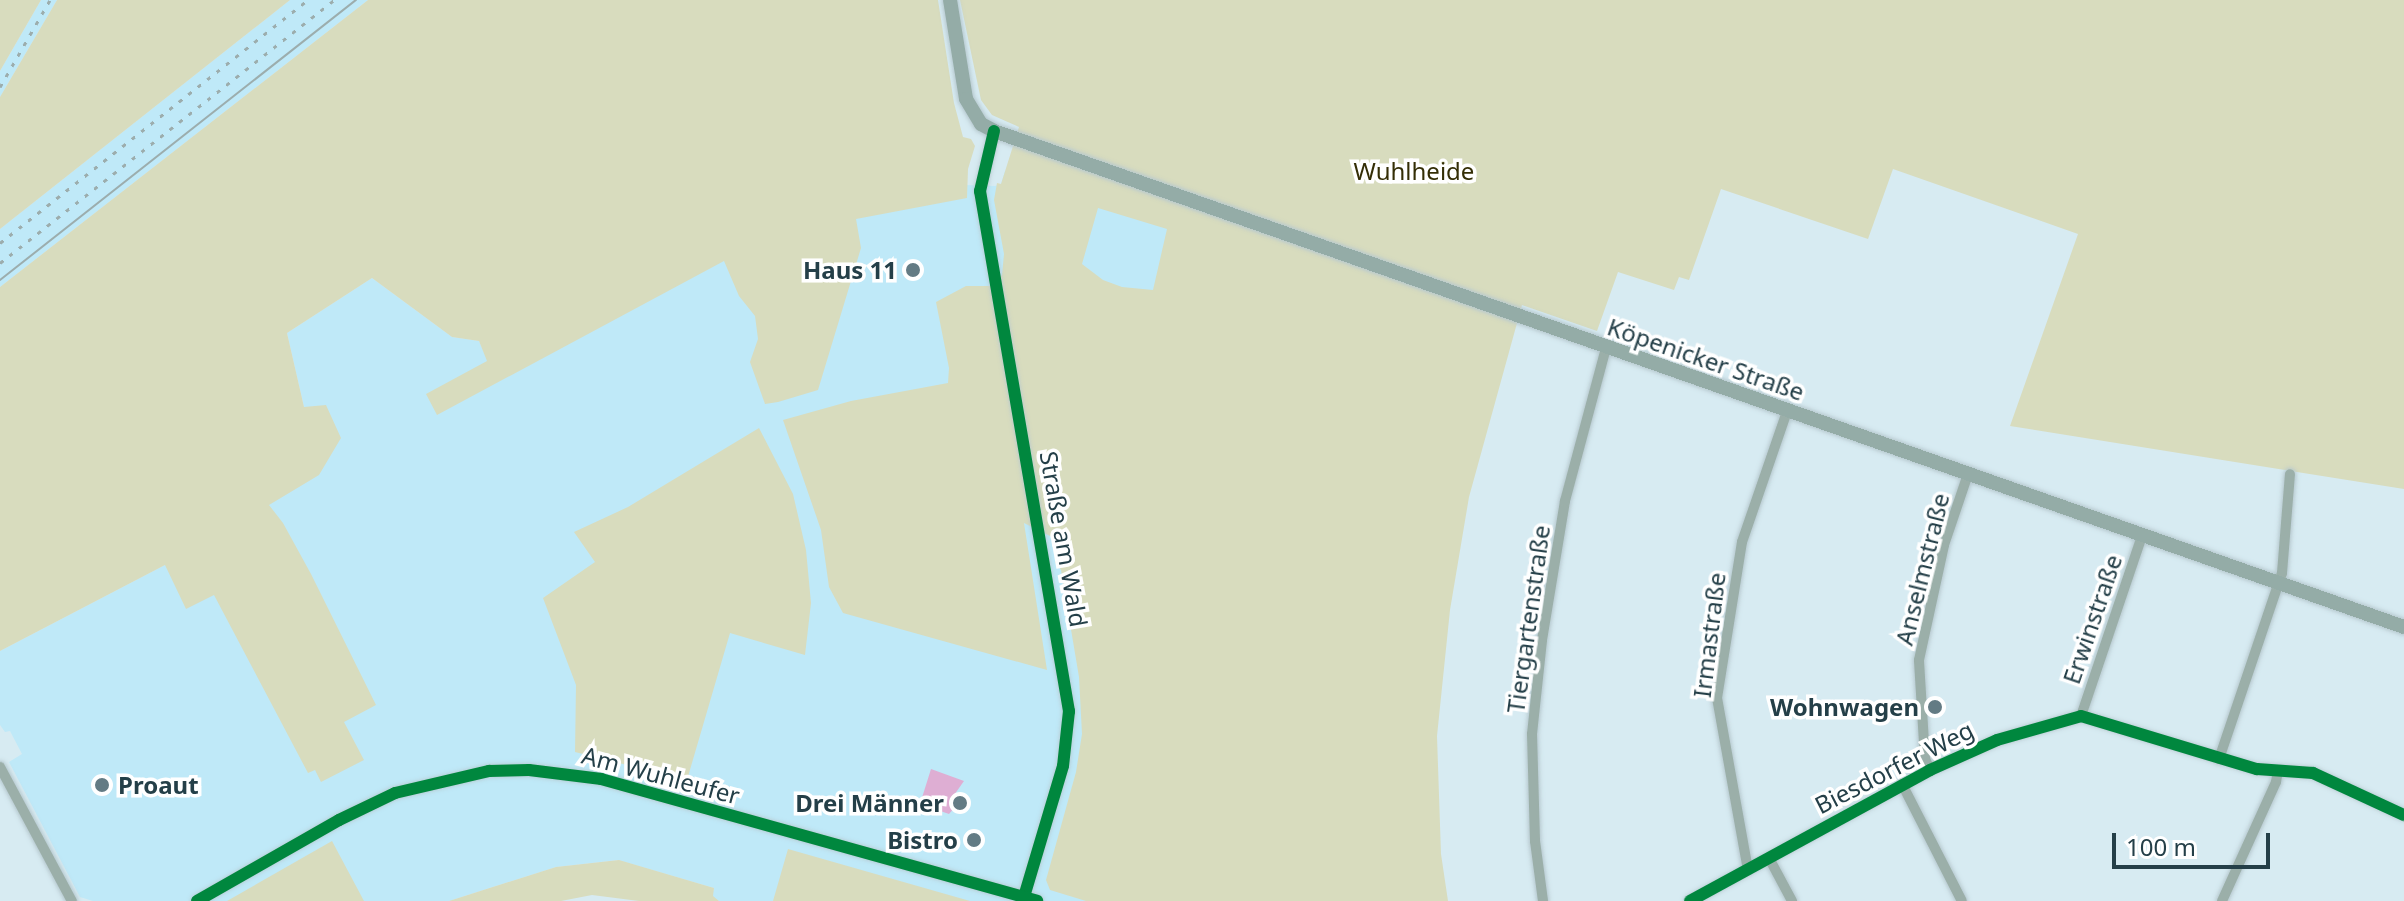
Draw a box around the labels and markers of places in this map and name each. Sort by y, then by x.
place label: Haus 11 [803,256,897,284]
marker: Haus 11 [904,261,922,279]
place label: Wohnwagen [1770,693,1919,721]
marker: Wohnwagen [1926,698,1944,716]
place label: Proaut [118,771,199,799]
marker: Proaut [93,776,111,794]
place label: Drei Männer [795,789,944,817]
marker: Drei Männer [951,794,969,812]
place label: Bistro [887,826,958,854]
marker: Bistro [965,831,983,849]

